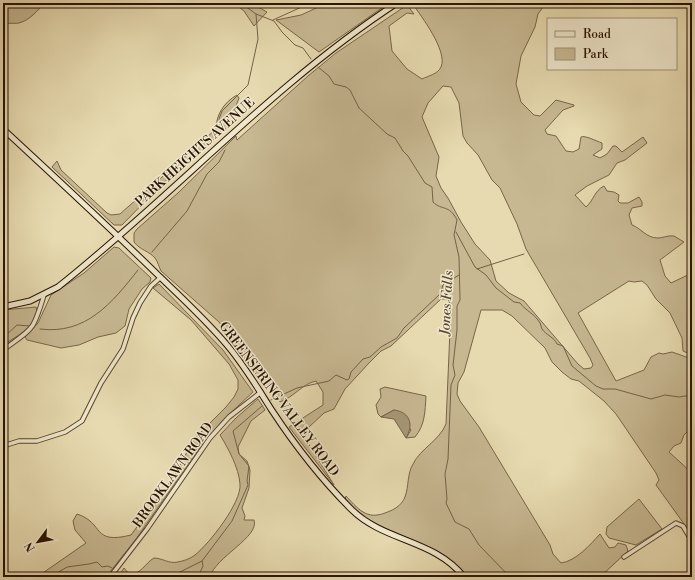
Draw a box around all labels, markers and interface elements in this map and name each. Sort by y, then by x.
legend [547,18,677,70]
text: Road [583,27,611,42]
text: Park [583,47,609,62]
street label: PARK HEIGHTS AVENUE [132,94,258,210]
water label: Jones Falls [436,270,458,338]
street label: GREENSPRING VALLEY ROAD [216,318,342,480]
street label: BROOKLAWN ROAD [129,419,217,532]
north arrow [18,522,58,562]
text: N [22,539,39,554]

